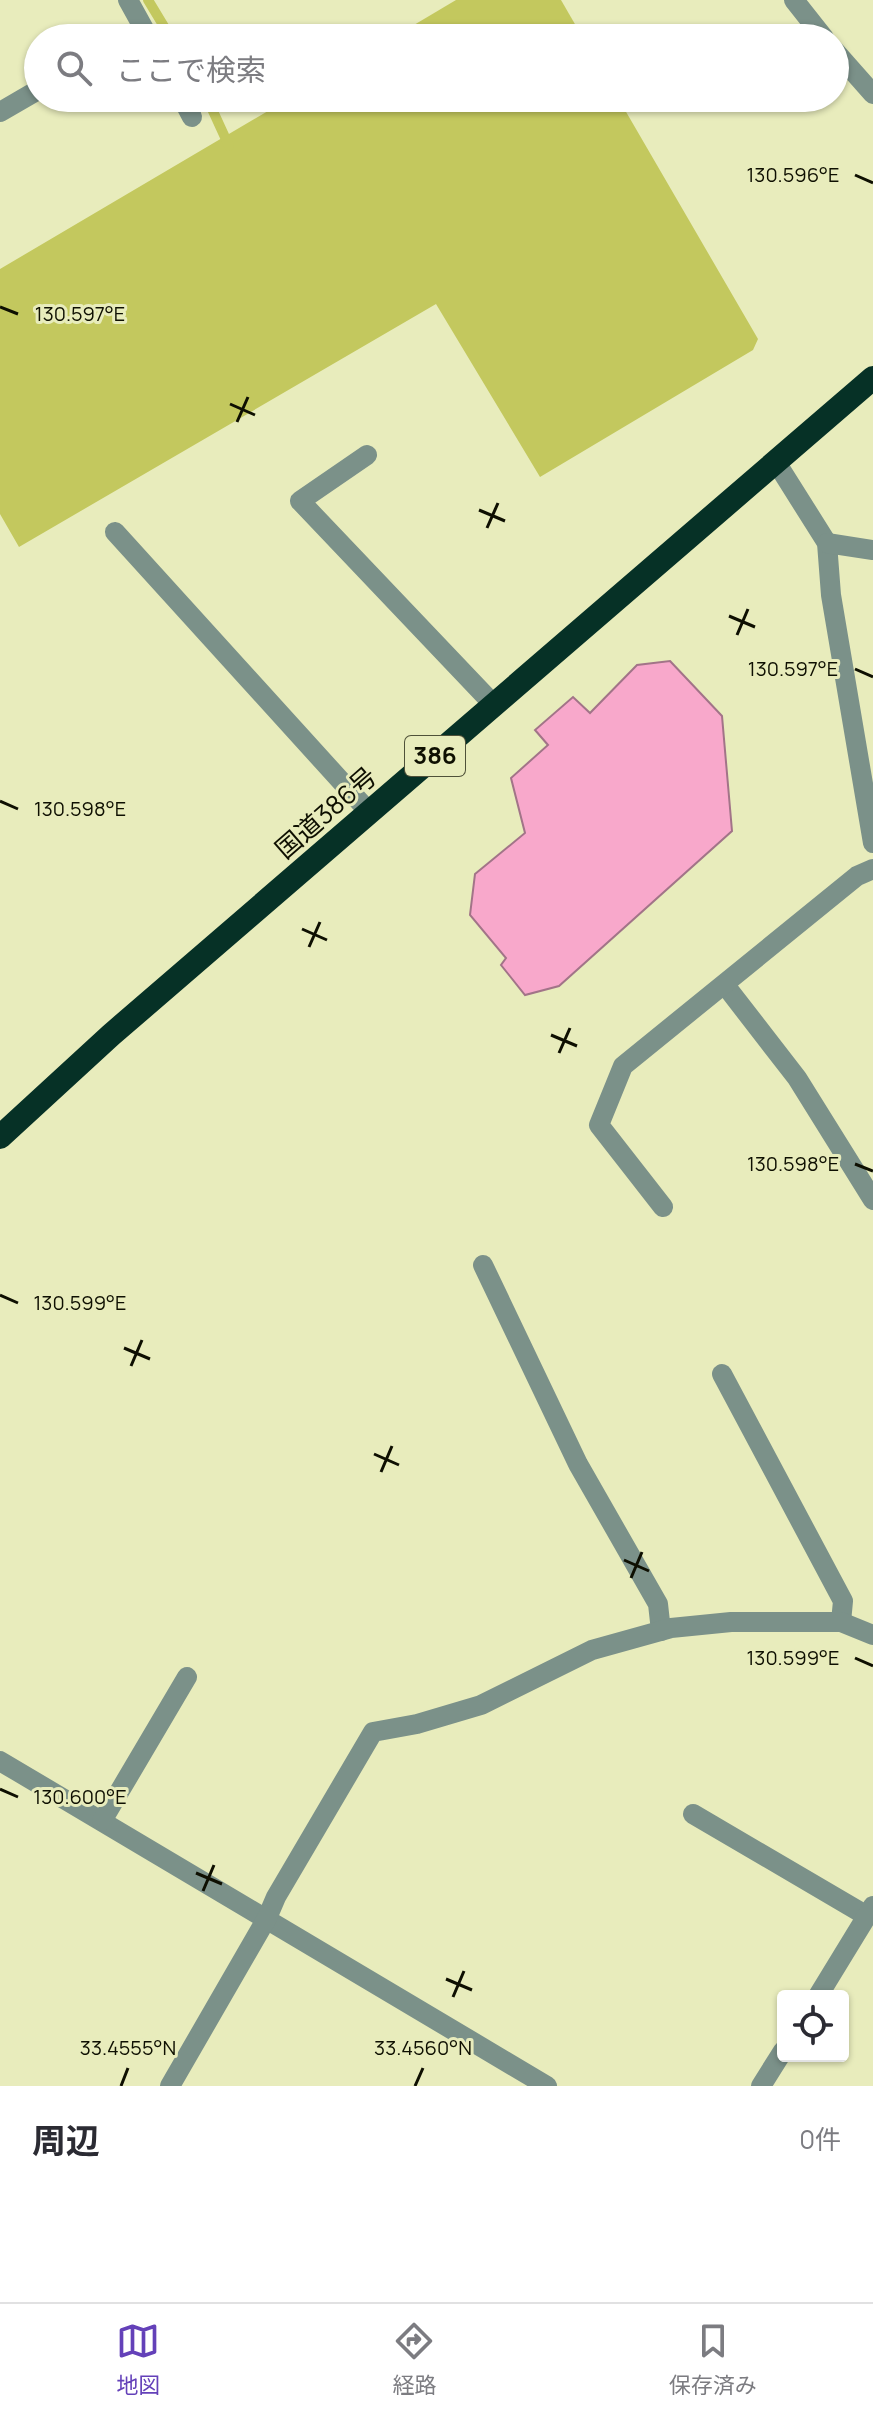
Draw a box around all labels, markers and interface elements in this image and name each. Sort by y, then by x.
search box [24,24,849,112]
icon: search [52,46,96,90]
text: ここで検索 [116,49,266,90]
text: 130.596°E [747,161,839,188]
text: 130.597°E [35,300,125,327]
text: 130.597°E [748,655,838,682]
road number: 386 [405,736,465,776]
street label: 国道386号 [267,758,384,866]
text: 130.598°E [34,795,126,822]
text: 130.598°E [747,1150,839,1177]
text: 130.599°E [34,1289,126,1316]
text: 130.599°E [747,1644,839,1671]
text: 130.600°E [33,1783,127,1810]
map controls [777,1990,849,2062]
button: locate [777,1990,849,2062]
text: 33.4555°N [80,2034,176,2061]
text: 33.4560°N [374,2034,472,2061]
text: 周辺 [32,2117,100,2163]
text: 0件 [799,2121,841,2157]
tab: 地図 [116,2319,160,2400]
tab: 経路 [392,2319,437,2400]
tab: 保存済み [669,2319,757,2400]

